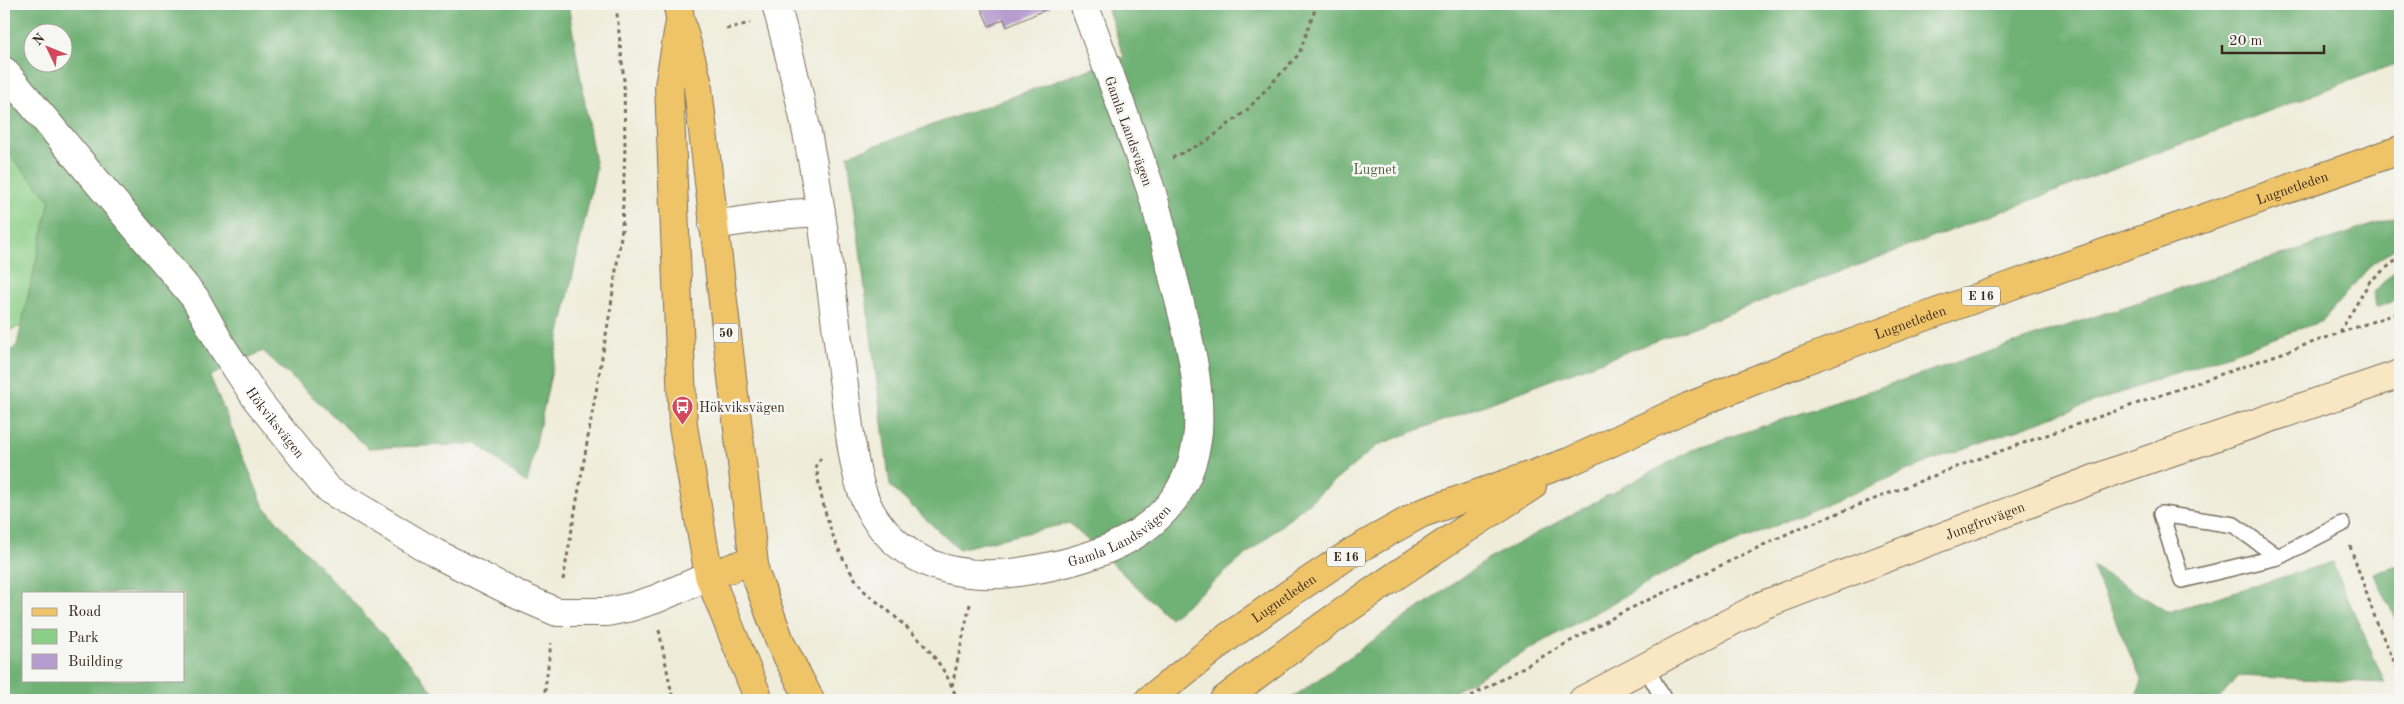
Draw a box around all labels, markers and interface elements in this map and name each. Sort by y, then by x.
north arrow [22,22,72,72]
scale bar [2222,22,2324,54]
text: N [30,31,48,49]
text: 20 m [2229,34,2263,49]
street label: Gamla Landsvägen [1102,75,1155,189]
park label: Lugnet [1353,163,1397,177]
street label: Lugnetleden [2255,169,2331,207]
road number: E 16 [1962,286,2000,306]
street label: Lugnetleden [1873,304,1948,342]
road number: 50 [714,323,738,342]
street label: Hökviksvägen [243,385,307,461]
bus stop icon: Hökviksvägen [671,395,695,426]
place label: Hökviksvägen [699,401,785,415]
street label: Jungfruvägen [1944,500,2027,543]
street label: Gamla Landsvägen [1066,502,1174,570]
road number: E 16 [1327,548,1365,566]
street label: Lugnetleden [1249,572,1319,626]
legend [22,592,185,682]
text: Road [68,605,102,620]
text: Park [68,631,99,646]
text: Building [68,655,123,670]

